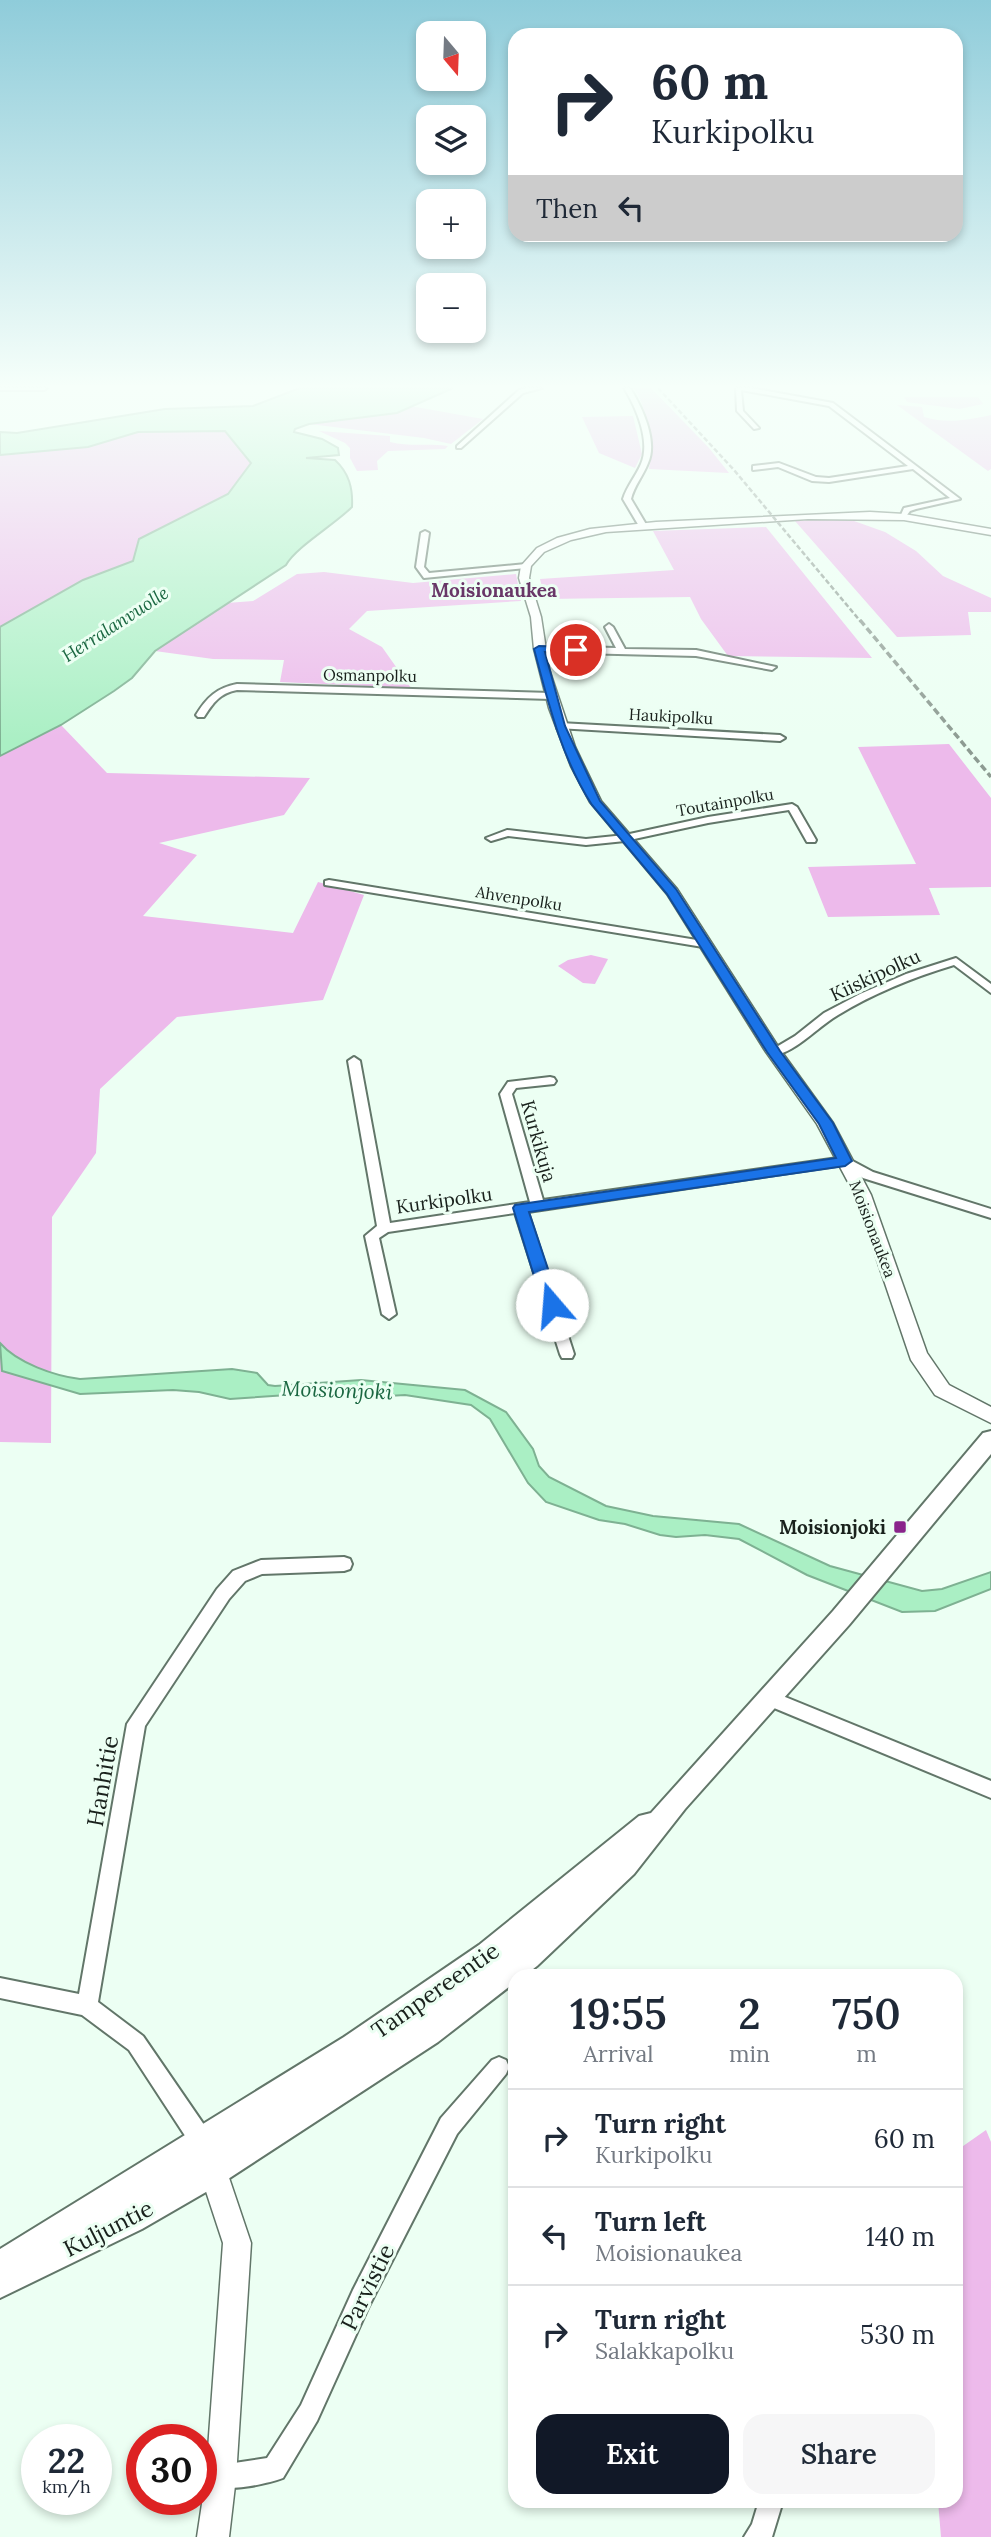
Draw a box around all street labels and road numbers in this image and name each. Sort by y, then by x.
street label: Osmanpolku [323,664,418,686]
street label: Haukipolku [628,704,714,728]
street label: Toutainpolku [675,784,776,820]
street label: Ahvenpolku [473,881,564,915]
street label: Kiiskipolku [826,944,924,1006]
street label: Kurkikuja [516,1097,562,1185]
street label: Moisionaukea [845,1178,901,1280]
street label: Kurkipolku [394,1181,494,1219]
street label: Hanhitie [80,1733,124,1829]
street label: Tampereentie [366,1935,504,2045]
street label: Kuljuntie [58,2193,158,2263]
street label: Parvistie [334,2239,400,2335]

